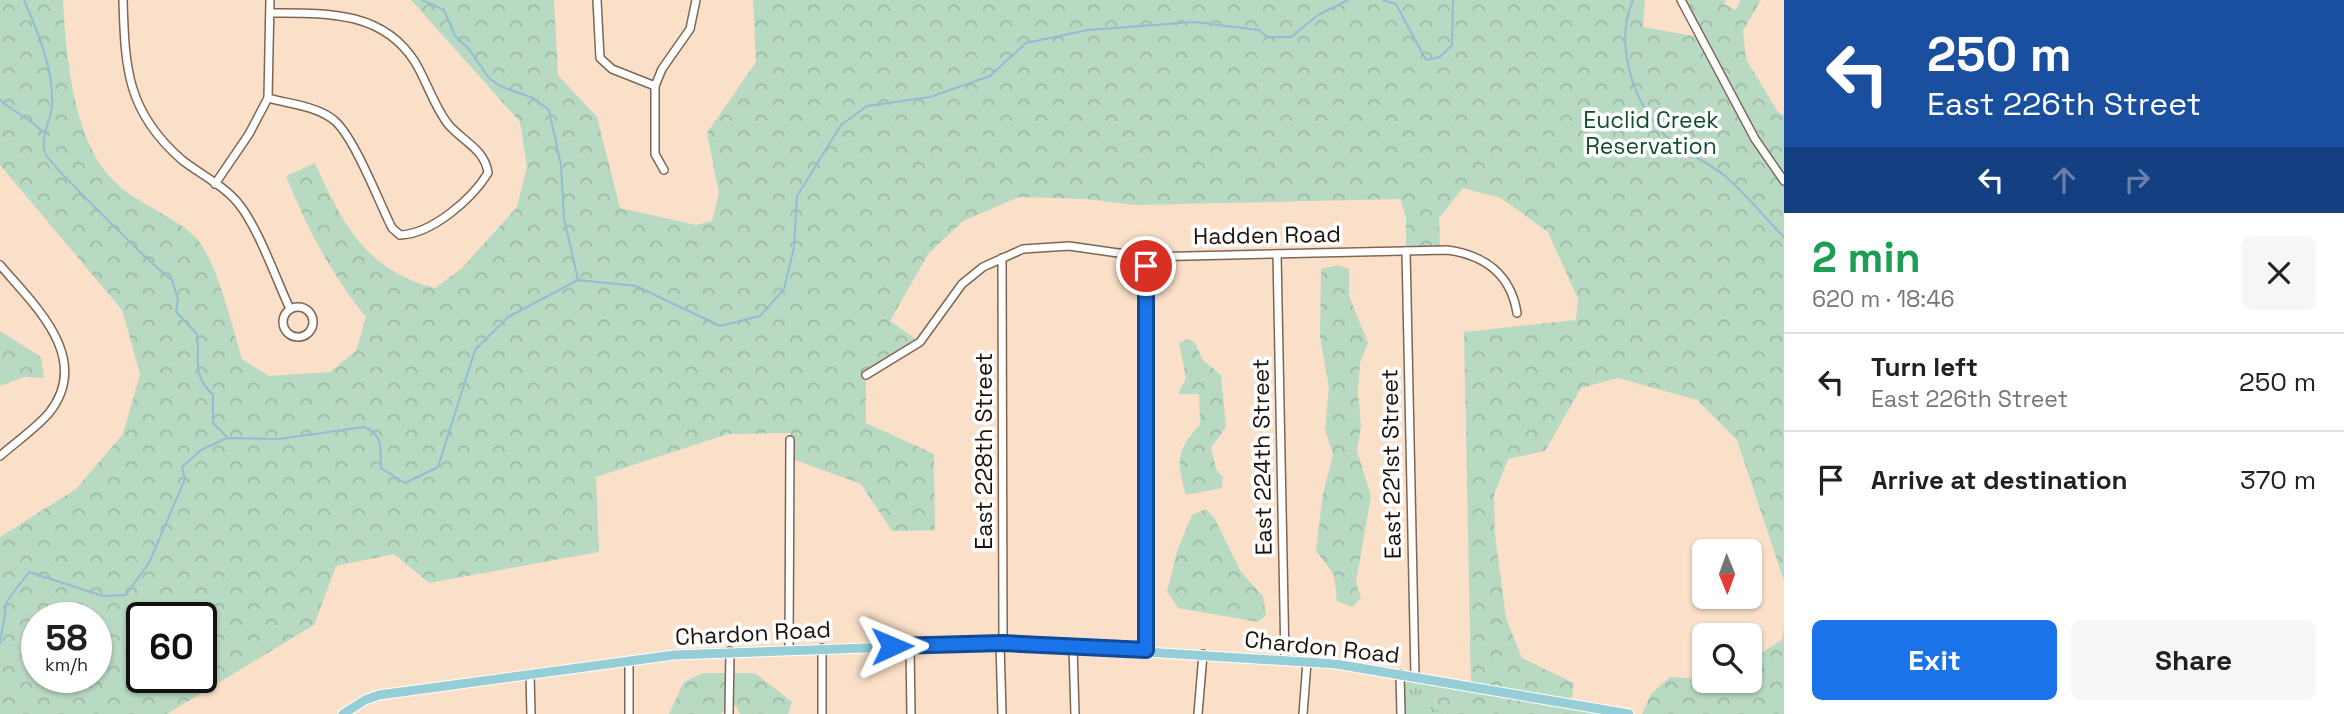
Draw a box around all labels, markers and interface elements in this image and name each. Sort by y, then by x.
text: 250 m [1927,23,2072,85]
icon: left [1812,28,1903,119]
text: East 226th Street [1927,84,2201,124]
park label: Euclid Creek Reservation [1583,105,1719,161]
icon: left [1972,161,2010,199]
icon: ahead [2045,161,2083,199]
icon: right [2118,161,2156,199]
street label: Hadden Road [1193,219,1341,251]
text: 2 min [1812,231,1921,284]
pin [1116,236,1176,296]
button: close [2242,236,2316,310]
icon: arrive [1127,247,1165,285]
text: 620 m · 18:46 [1812,284,1955,314]
text: Turn left [1871,350,1978,384]
street label: East 228th Street [969,352,999,550]
street label: East 224th Street [1245,358,1279,556]
icon: left [1812,363,1850,401]
text: 250 m [2239,365,2316,399]
street label: East 221st Street [1374,369,1408,559]
text: East 226th Street [1871,384,2068,414]
icon: arrive [1812,461,1850,499]
text: Arrive at destination [1871,463,2128,497]
text: 370 m [2240,463,2316,497]
north arrow [1692,539,1762,609]
map controls [1692,539,1762,693]
speed limit sign: 60 [126,602,217,693]
position arrow [855,609,929,683]
street label: Chardon Road [674,614,832,652]
text: 58 [45,616,88,660]
button: Exit [1812,620,2057,700]
button: Share [2071,620,2316,700]
button: search [1692,623,1762,693]
street label: Chardon Road [1243,624,1401,670]
text: km/h [45,653,88,676]

